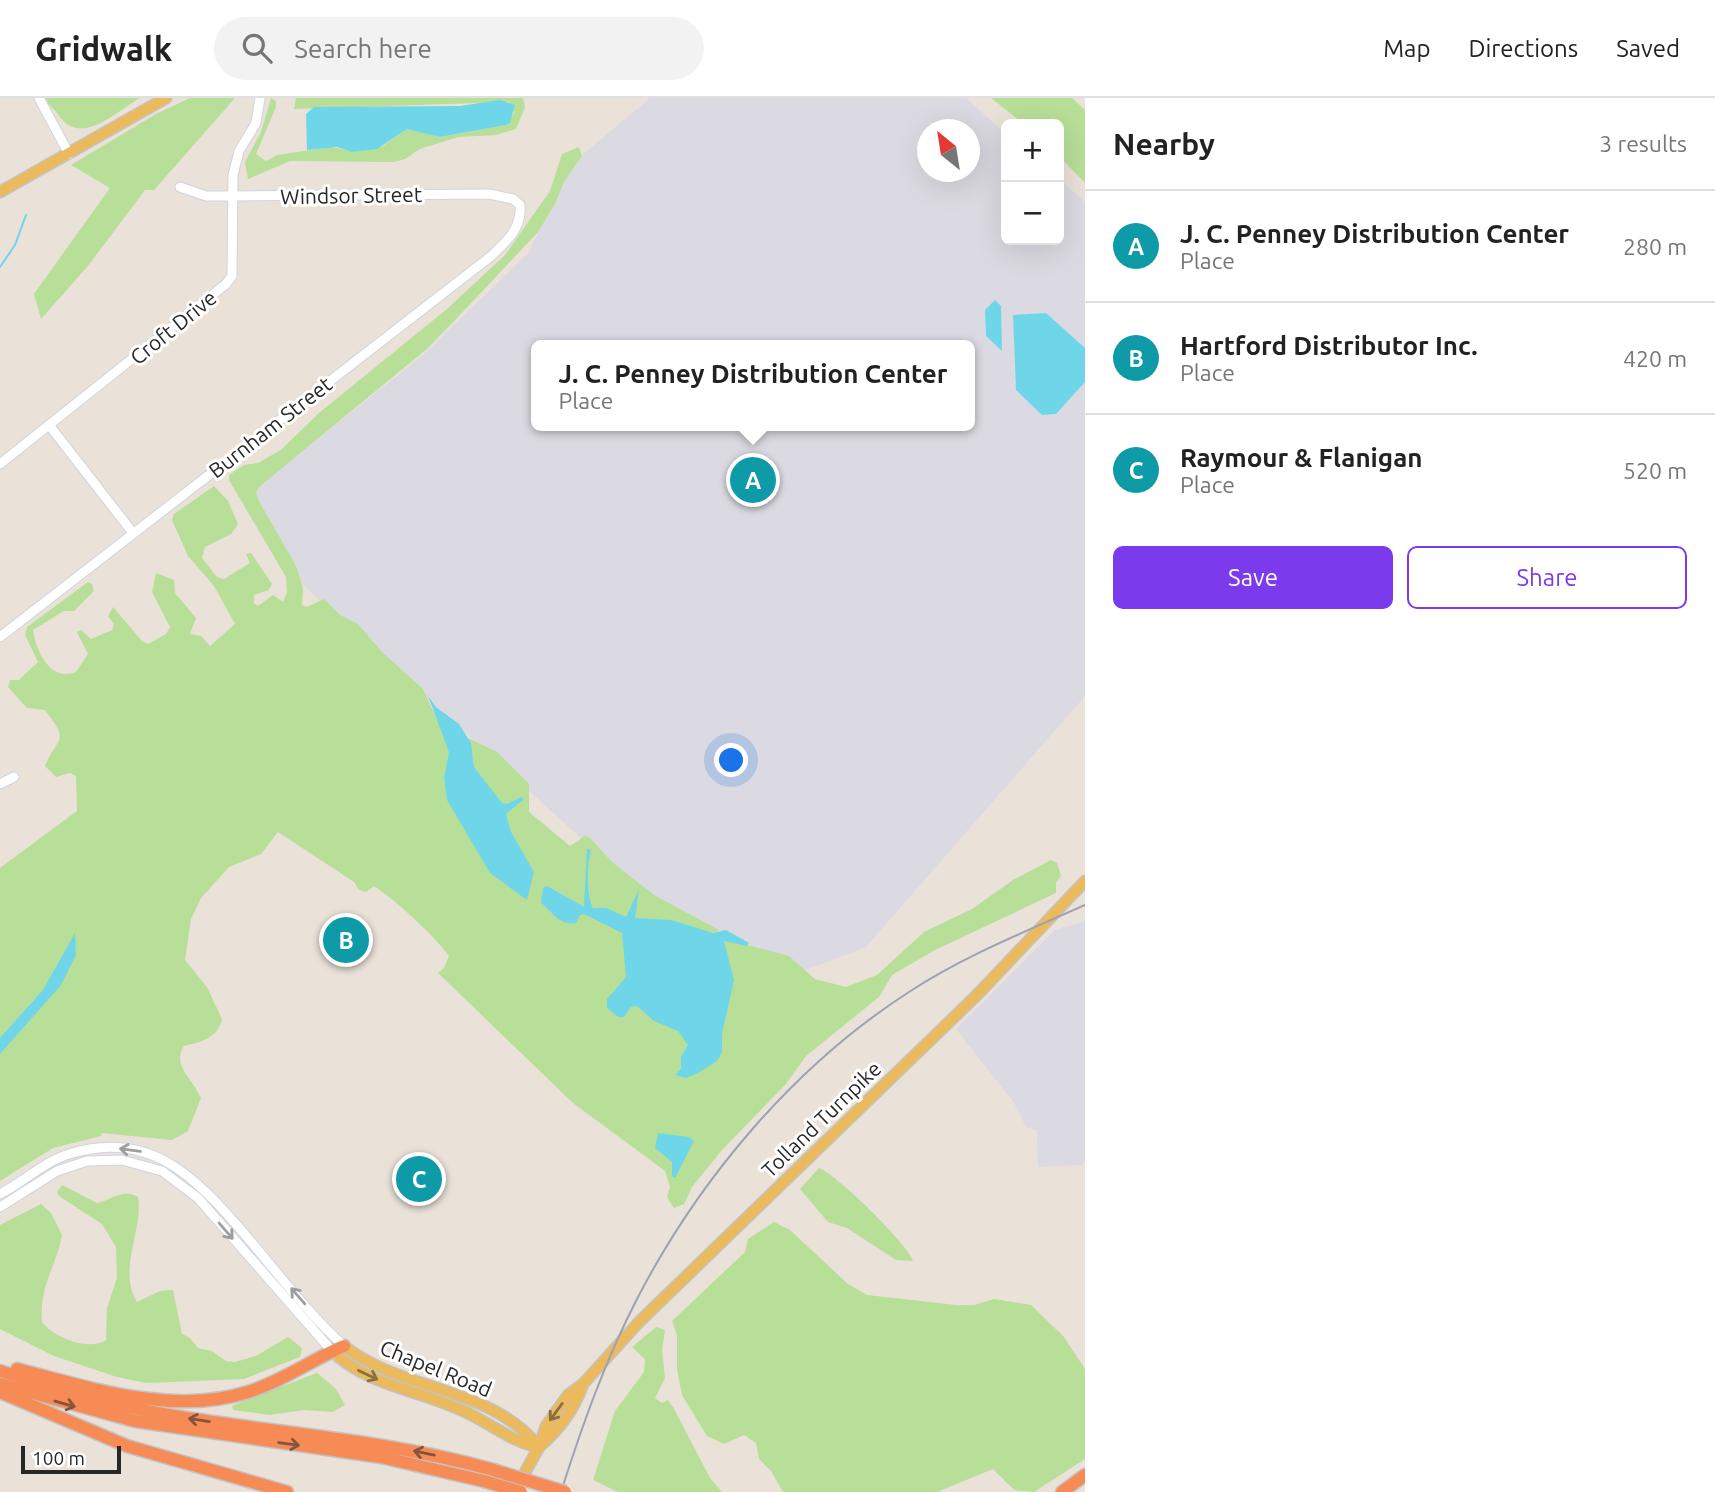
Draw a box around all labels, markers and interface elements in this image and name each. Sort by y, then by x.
search box [214,17,704,80]
icon: search [238,29,276,67]
text: Gridwalk [35,30,172,67]
text: Search here [294,34,432,63]
text: Map [1383,35,1430,62]
text: Directions [1468,35,1578,62]
text: Saved [1616,35,1680,62]
north arrow [917,119,980,182]
map controls [1001,119,1064,245]
button: + [1001,119,1064,182]
text: Nearby [1113,127,1215,161]
text: 3 results [1599,131,1687,156]
street label: Windsor Street [280,182,422,208]
button: − [1001,182,1064,245]
text: J. C. Penney Distribution Center [1180,219,1569,248]
text: A [1128,234,1144,259]
text: 280 m [1623,234,1687,259]
text: Place [1180,248,1235,273]
street label: Croft Drive [125,285,221,369]
text: Hartford Distributor Inc. [1180,331,1478,360]
popup [531,340,975,431]
text: B [1128,346,1144,371]
text: 420 m [1623,346,1687,371]
text: J. C. Penney Distribution Center [558,359,948,388]
text: Place [1180,360,1235,385]
street label: Burnham Street [204,371,336,483]
text: Place [558,388,613,413]
text: Raymour & Flanigan [1180,443,1422,472]
pin: A [730,454,776,506]
text: C [1129,458,1143,483]
text: 520 m [1623,458,1687,483]
text: Place [1180,472,1235,497]
button: Save [1113,546,1393,609]
button: Share [1407,546,1687,609]
your location [714,743,748,777]
pin: B [323,914,369,966]
street label: Tolland Turnpike [757,1056,885,1182]
one-way arrow [120,1143,142,1156]
pin: C [396,1153,442,1205]
one-way arrow [218,1221,234,1239]
one-way arrow [290,1287,306,1305]
street label: Chapel Road [377,1335,495,1401]
one-way arrow [357,1369,378,1382]
one-way arrow [53,1398,76,1411]
one-way arrow [549,1402,563,1421]
one-way arrow [188,1413,211,1426]
one-way arrow [277,1438,300,1451]
scale bar [21,1443,121,1475]
one-way arrow [413,1446,436,1460]
text: 100 m [32,1447,85,1469]

